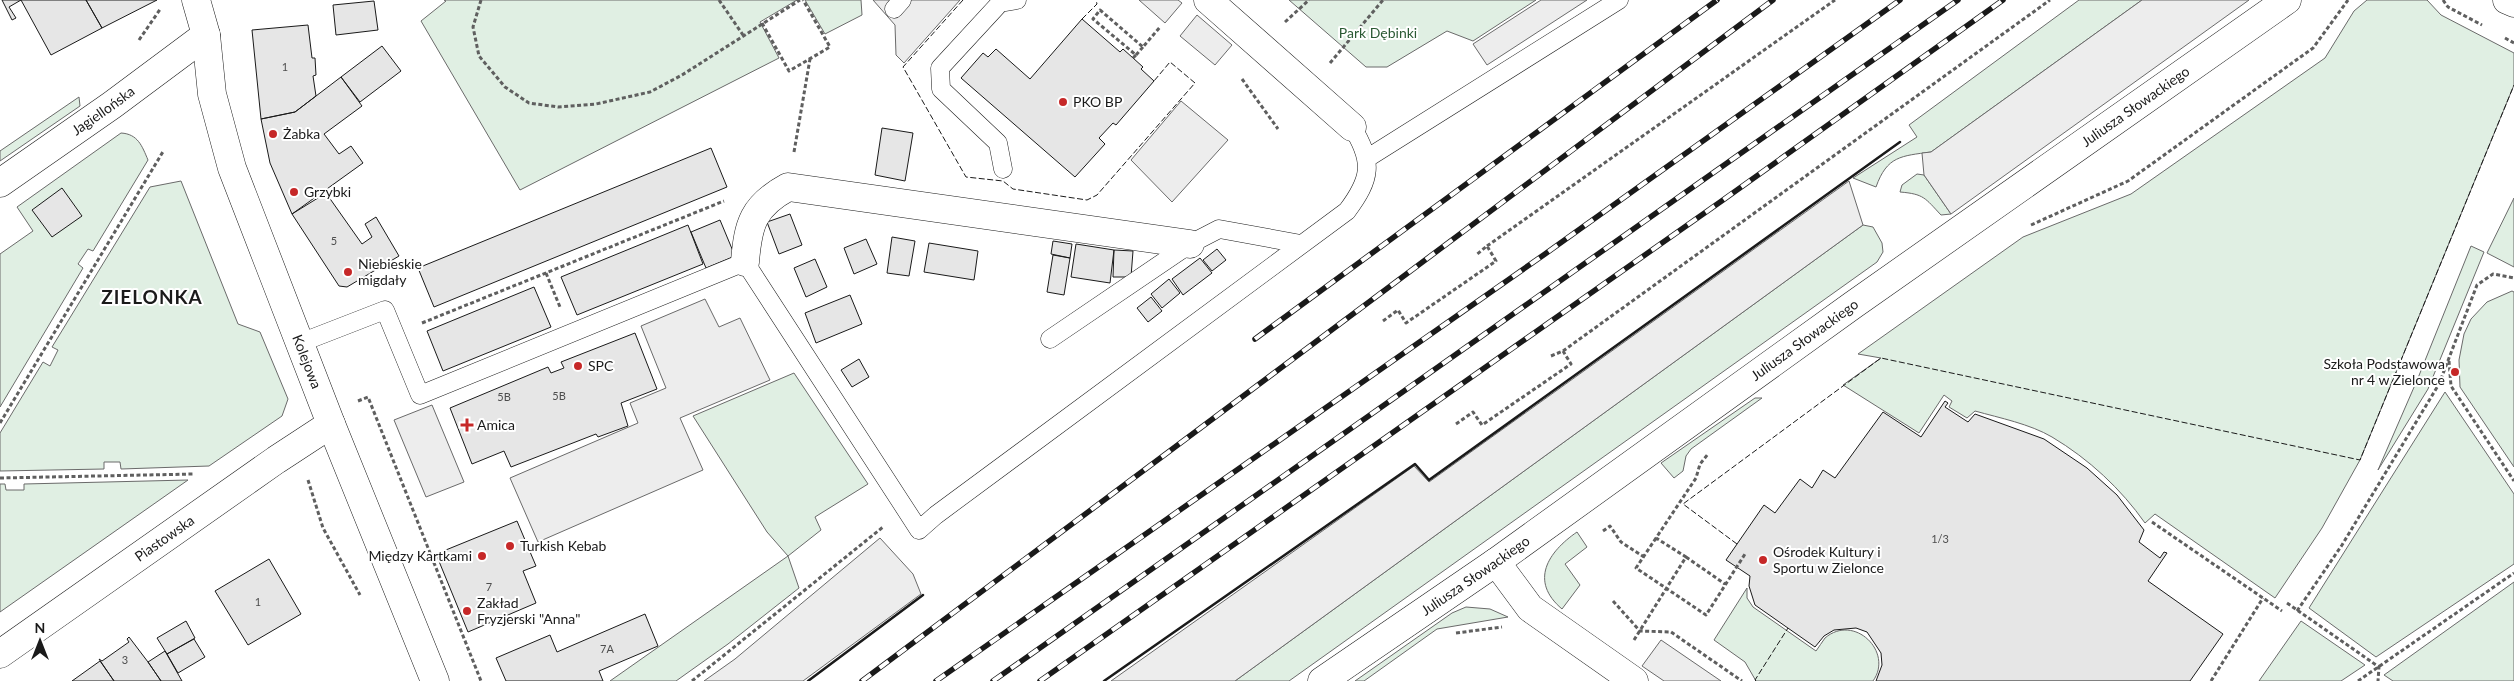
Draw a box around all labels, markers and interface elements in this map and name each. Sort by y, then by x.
park label: Park Dębinki [1339,24,1417,41]
house number: 1 [282,60,288,73]
street label: Juliusza Słowackiego [2078,62,2193,150]
street label: Jagiellońska [68,82,138,138]
place label: PKO BP [1073,93,1122,110]
marker: PKO BP [1057,96,1069,108]
place label: Żabka [283,125,320,142]
marker: Żabka [267,128,279,140]
place label: Grzybki [304,183,351,200]
marker: Grzybki [288,186,300,198]
house number: 5 [331,234,337,247]
place label: Niebieskie migdały [358,255,422,288]
marker: Niebieskie migdały [342,266,354,278]
district label: ZIELONKA [101,285,203,308]
street label: Juliusza Słowackiego [1747,295,1861,384]
street label: Kolejowa [289,332,325,391]
place label: Szkoła Podstawowa nr 4 w Zielonce [2323,355,2445,388]
place label: SPC [588,357,614,374]
marker: SPC [572,360,584,372]
marker: Szkoła Podstawowa nr 4 w Zielonce [2449,366,2461,378]
house number: 5B [552,389,566,402]
house number: 5B [497,390,511,403]
place label: Amica [477,416,515,433]
marker: Amica [461,419,473,431]
street label: Piastowska [131,511,197,565]
street label: Juliusza Słowackiego [1418,532,1533,619]
house number: 1/3 [1931,532,1949,545]
place label: Turkish Kebab [520,537,607,554]
marker: Turkish Kebab [504,540,516,552]
place label: Ośrodek Kultury i Sportu w Zielonce [1773,543,1884,576]
place label: Między Kartkami [368,547,472,564]
marker: Między Kartkami [476,550,488,562]
marker: Ośrodek Kultury i Sportu w Zielonce [1757,554,1769,566]
house number: 7 [486,580,492,593]
place label: Zakład Fryzjerski "Anna" [477,594,580,627]
house number: 1 [255,595,261,608]
marker: Zakład Fryzjerski "Anna" [461,605,473,617]
north arrow [15,616,65,666]
text: N [35,619,45,636]
house number: 7A [600,642,614,655]
house number: 3 [122,653,128,666]

